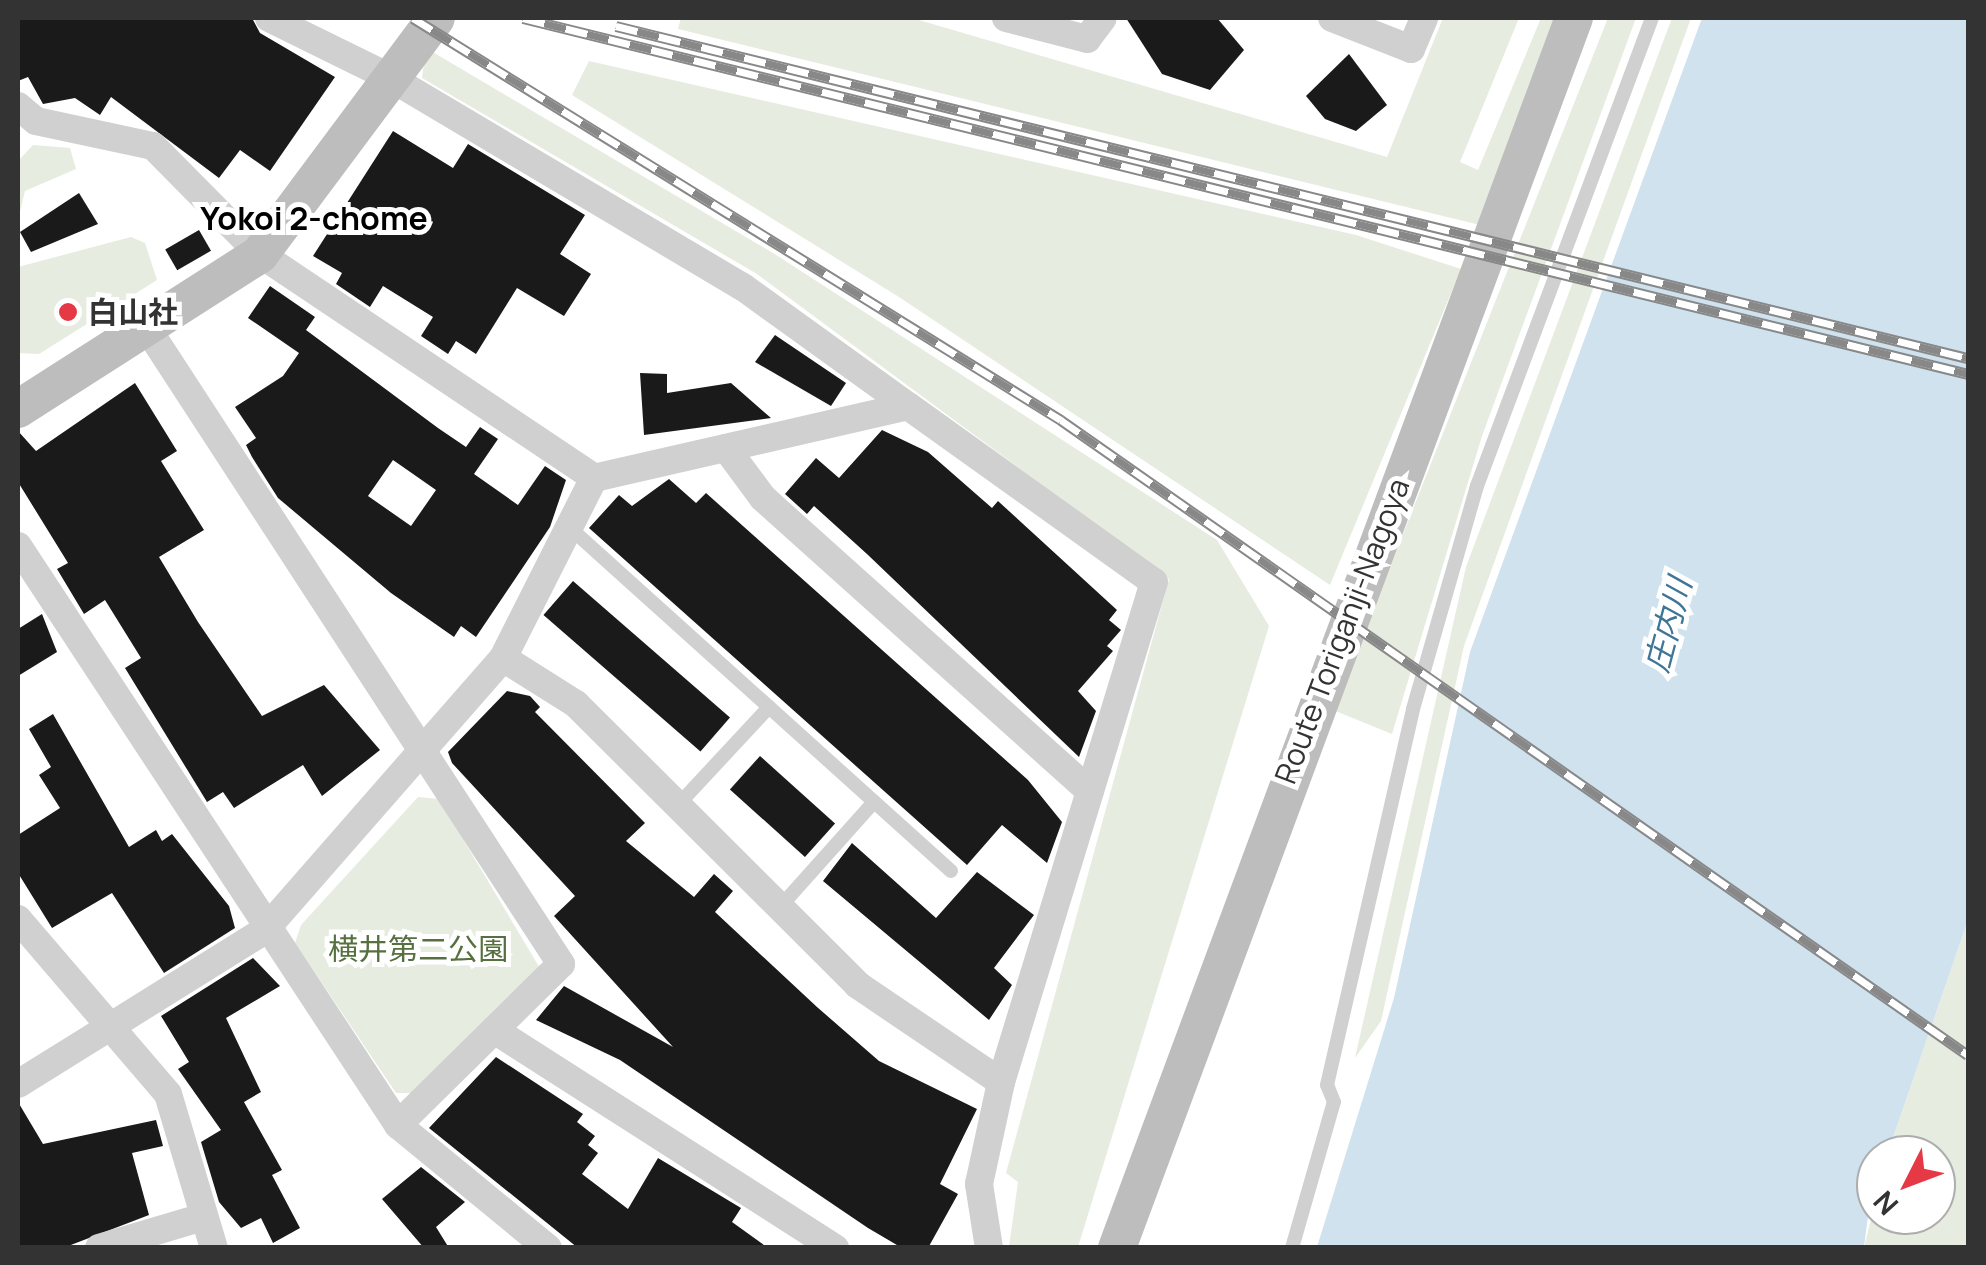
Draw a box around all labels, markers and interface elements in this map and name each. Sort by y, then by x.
district label: Yokoi 2-chome [200,199,428,237]
place label: 白山社 [88,294,178,330]
marker: 白山社 [57,301,79,323]
street label: Route Toriganji-Nagoya [1267,473,1417,789]
water label: 庄内川 [1637,574,1699,676]
park label: 横井第二公園 [328,931,508,967]
north arrow [1856,1135,1956,1235]
text: N [1864,1184,1906,1224]

